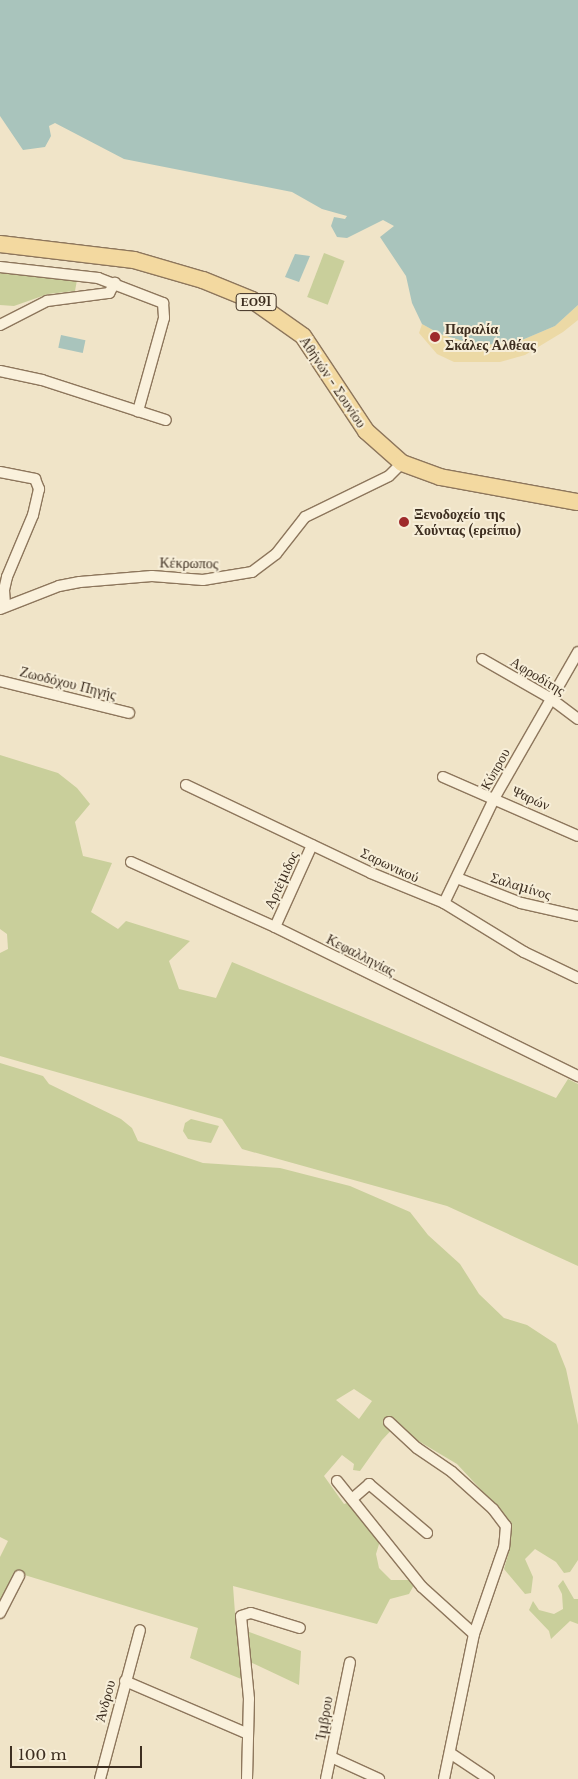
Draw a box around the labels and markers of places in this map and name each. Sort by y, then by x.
place label: Παραλία Σκάλες Αλθέας [445,321,536,354]
marker: Παραλία Σκάλες Αλθέας [429,331,441,343]
place label: Ξενοδοχείο της Χούντας (ερείπιο) [414,506,521,538]
marker: Ξενοδοχείο της Χούντας (ερείπιο) [398,516,410,528]

